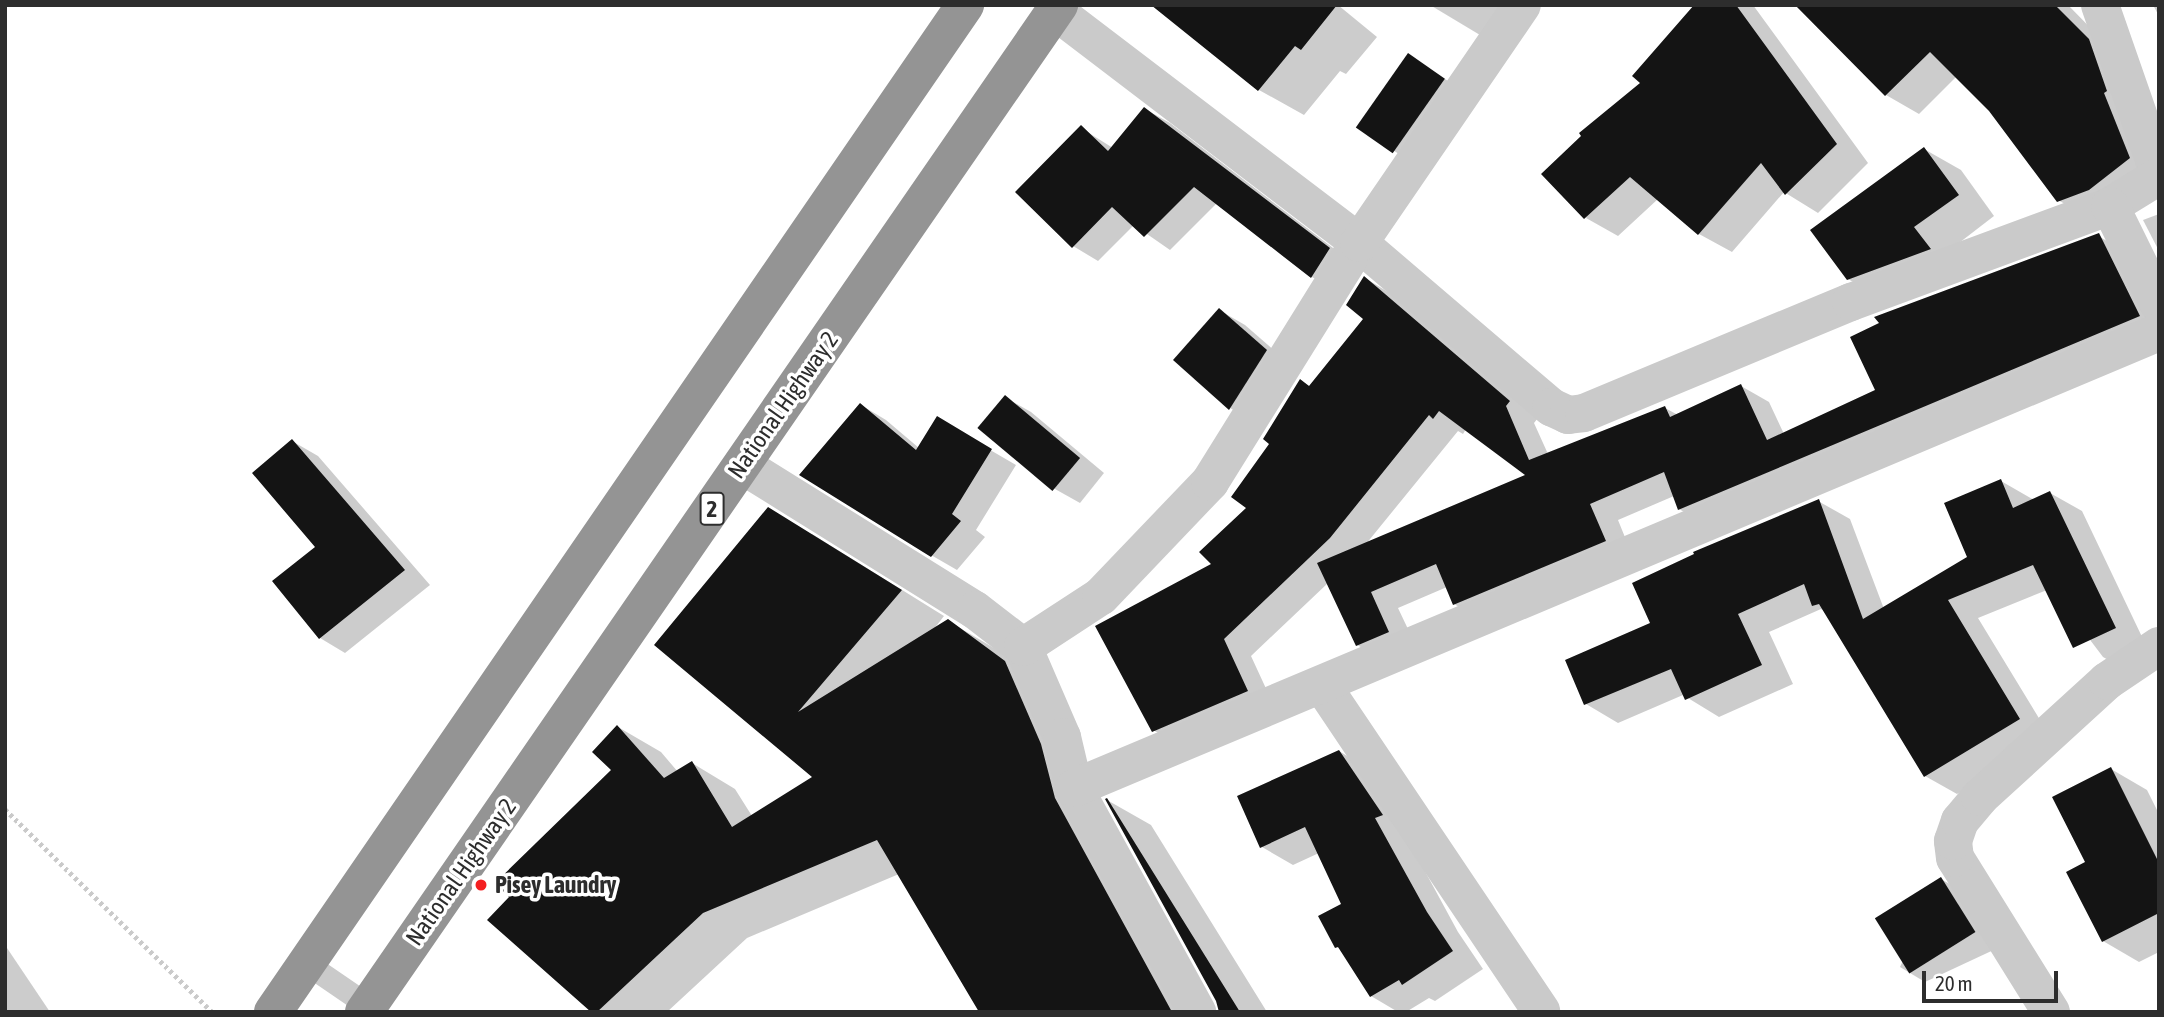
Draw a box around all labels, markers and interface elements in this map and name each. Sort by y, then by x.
street label: National Highway 2 [722,326,844,484]
road number: 2 [698,489,726,528]
street label: National Highway 2 [400,793,522,951]
place label: Pisey Laundry [495,871,616,899]
marker: Pisey Laundry [473,877,489,893]
scale bar [1926,958,2062,1002]
text: 20 m [1935,971,1973,995]

